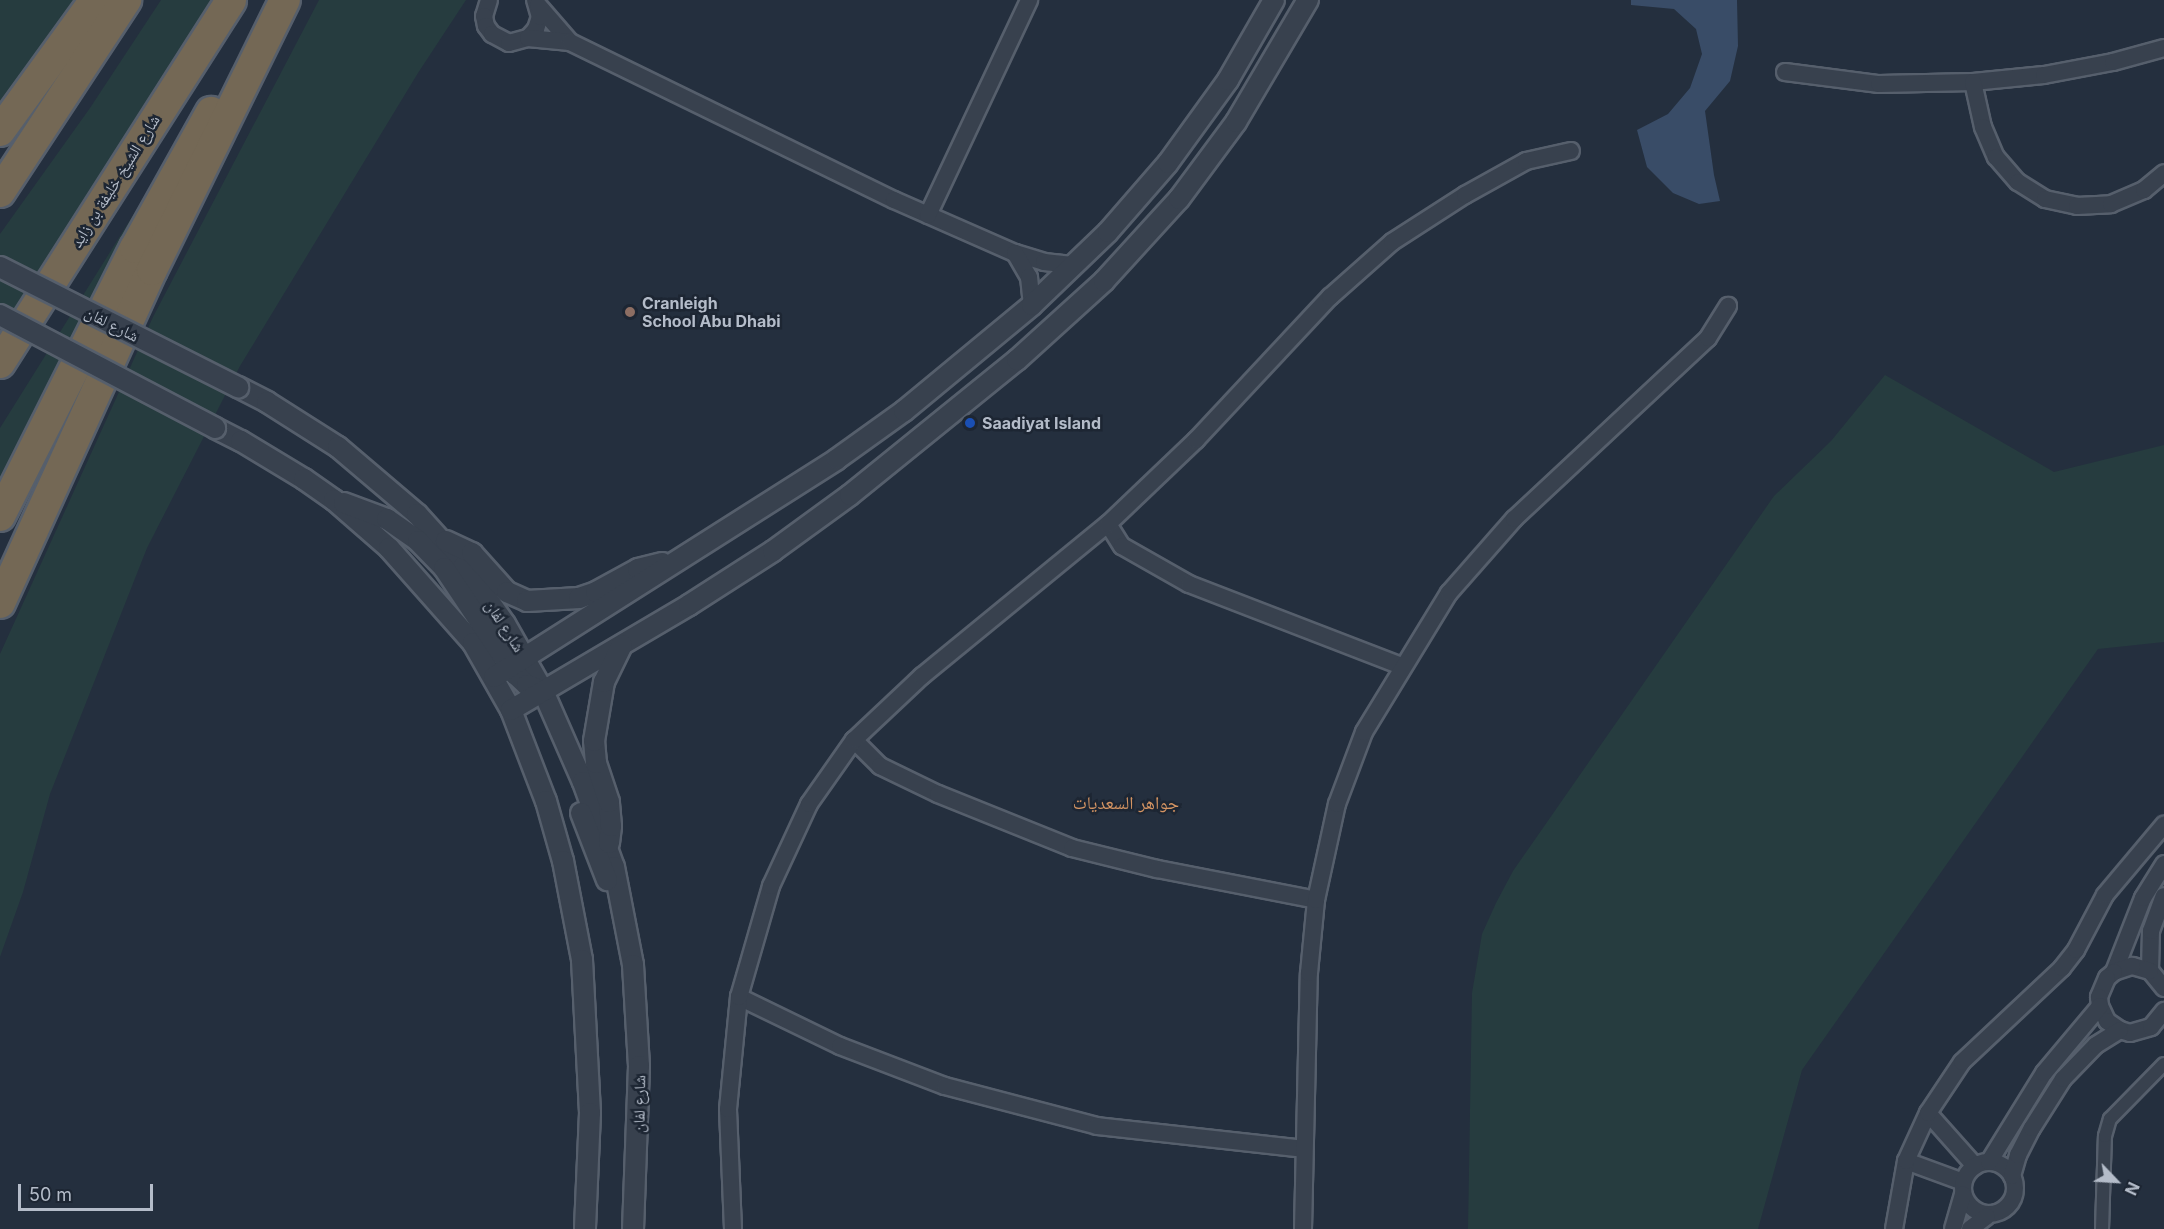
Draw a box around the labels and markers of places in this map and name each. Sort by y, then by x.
place label: Cranleigh School Abu Dhabi [642,293,781,331]
marker: Cranleigh School Abu Dhabi [623,305,637,319]
place label: Saadiyat Island [982,413,1101,433]
marker: Saadiyat Island [963,416,977,430]

